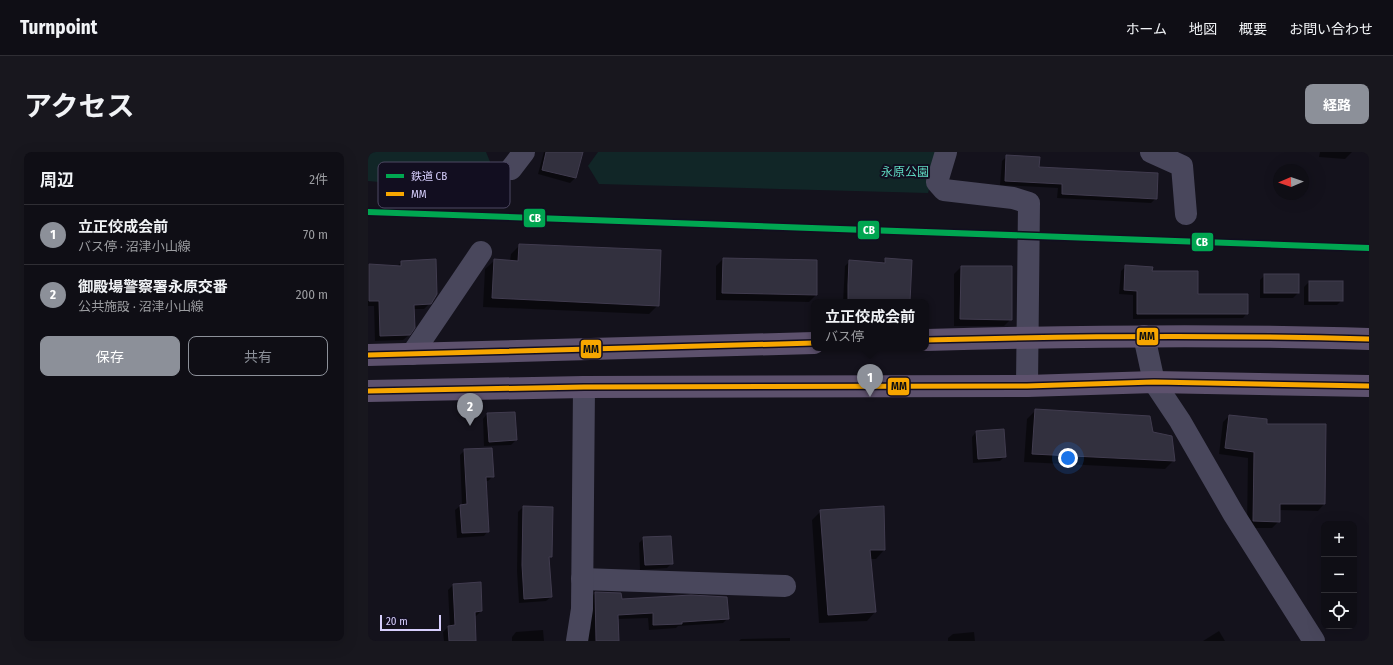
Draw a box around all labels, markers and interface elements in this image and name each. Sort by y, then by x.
text: Turnpoint [20,16,97,39]
text: ホーム [1125,21,1167,38]
text: 地図 [1189,21,1217,38]
text: 概要 [1239,21,1267,38]
text: お問い合わせ [1289,21,1373,38]
button: 経路 [1305,84,1369,124]
text: アクセス [24,90,135,123]
legend [378,162,510,208]
north arrow [1273,164,1309,200]
park label: 永原公園 [881,165,929,179]
text: 周辺 [40,170,74,191]
text: 鉄道 CB [411,170,447,183]
text: 2件 [309,172,328,187]
text: MM [411,188,427,201]
line badge: CB [523,208,546,228]
text: CB [529,212,541,225]
text: 立正佼成会前 [78,218,168,236]
line badge: CB [857,220,880,240]
text: CB [863,224,875,237]
text: 1 [50,227,56,242]
text: 70 m [303,227,328,242]
line badge: CB [1191,232,1214,252]
text: CB [1196,236,1208,249]
text: バス停 · 沼津小山線 [78,239,191,254]
text: 御殿場警察署永原交番 [78,278,228,296]
text: 2 [50,287,56,302]
text: 200 m [296,287,328,302]
text: 公共施設 · 沼津小山線 [78,299,204,314]
popup [811,299,929,351]
text: 立正佼成会前 [825,308,915,326]
line badge: MM [1136,327,1159,346]
text: バス停 [825,329,864,344]
text: MM [1139,330,1155,343]
button: 保存 [40,336,180,376]
button: 共有 [188,336,328,376]
line badge: MM [580,339,602,359]
text: MM [583,343,599,356]
pin: 1 [857,364,883,397]
line badge: MM [887,377,910,396]
text: MM [891,380,907,393]
pin: 2 [457,393,483,426]
your location [1058,448,1078,468]
map controls [1321,521,1357,629]
button: + [1321,521,1357,557]
button: − [1321,557,1357,593]
button: locate [1321,593,1357,629]
scale bar [380,613,441,632]
text: 20 m [386,615,408,628]

